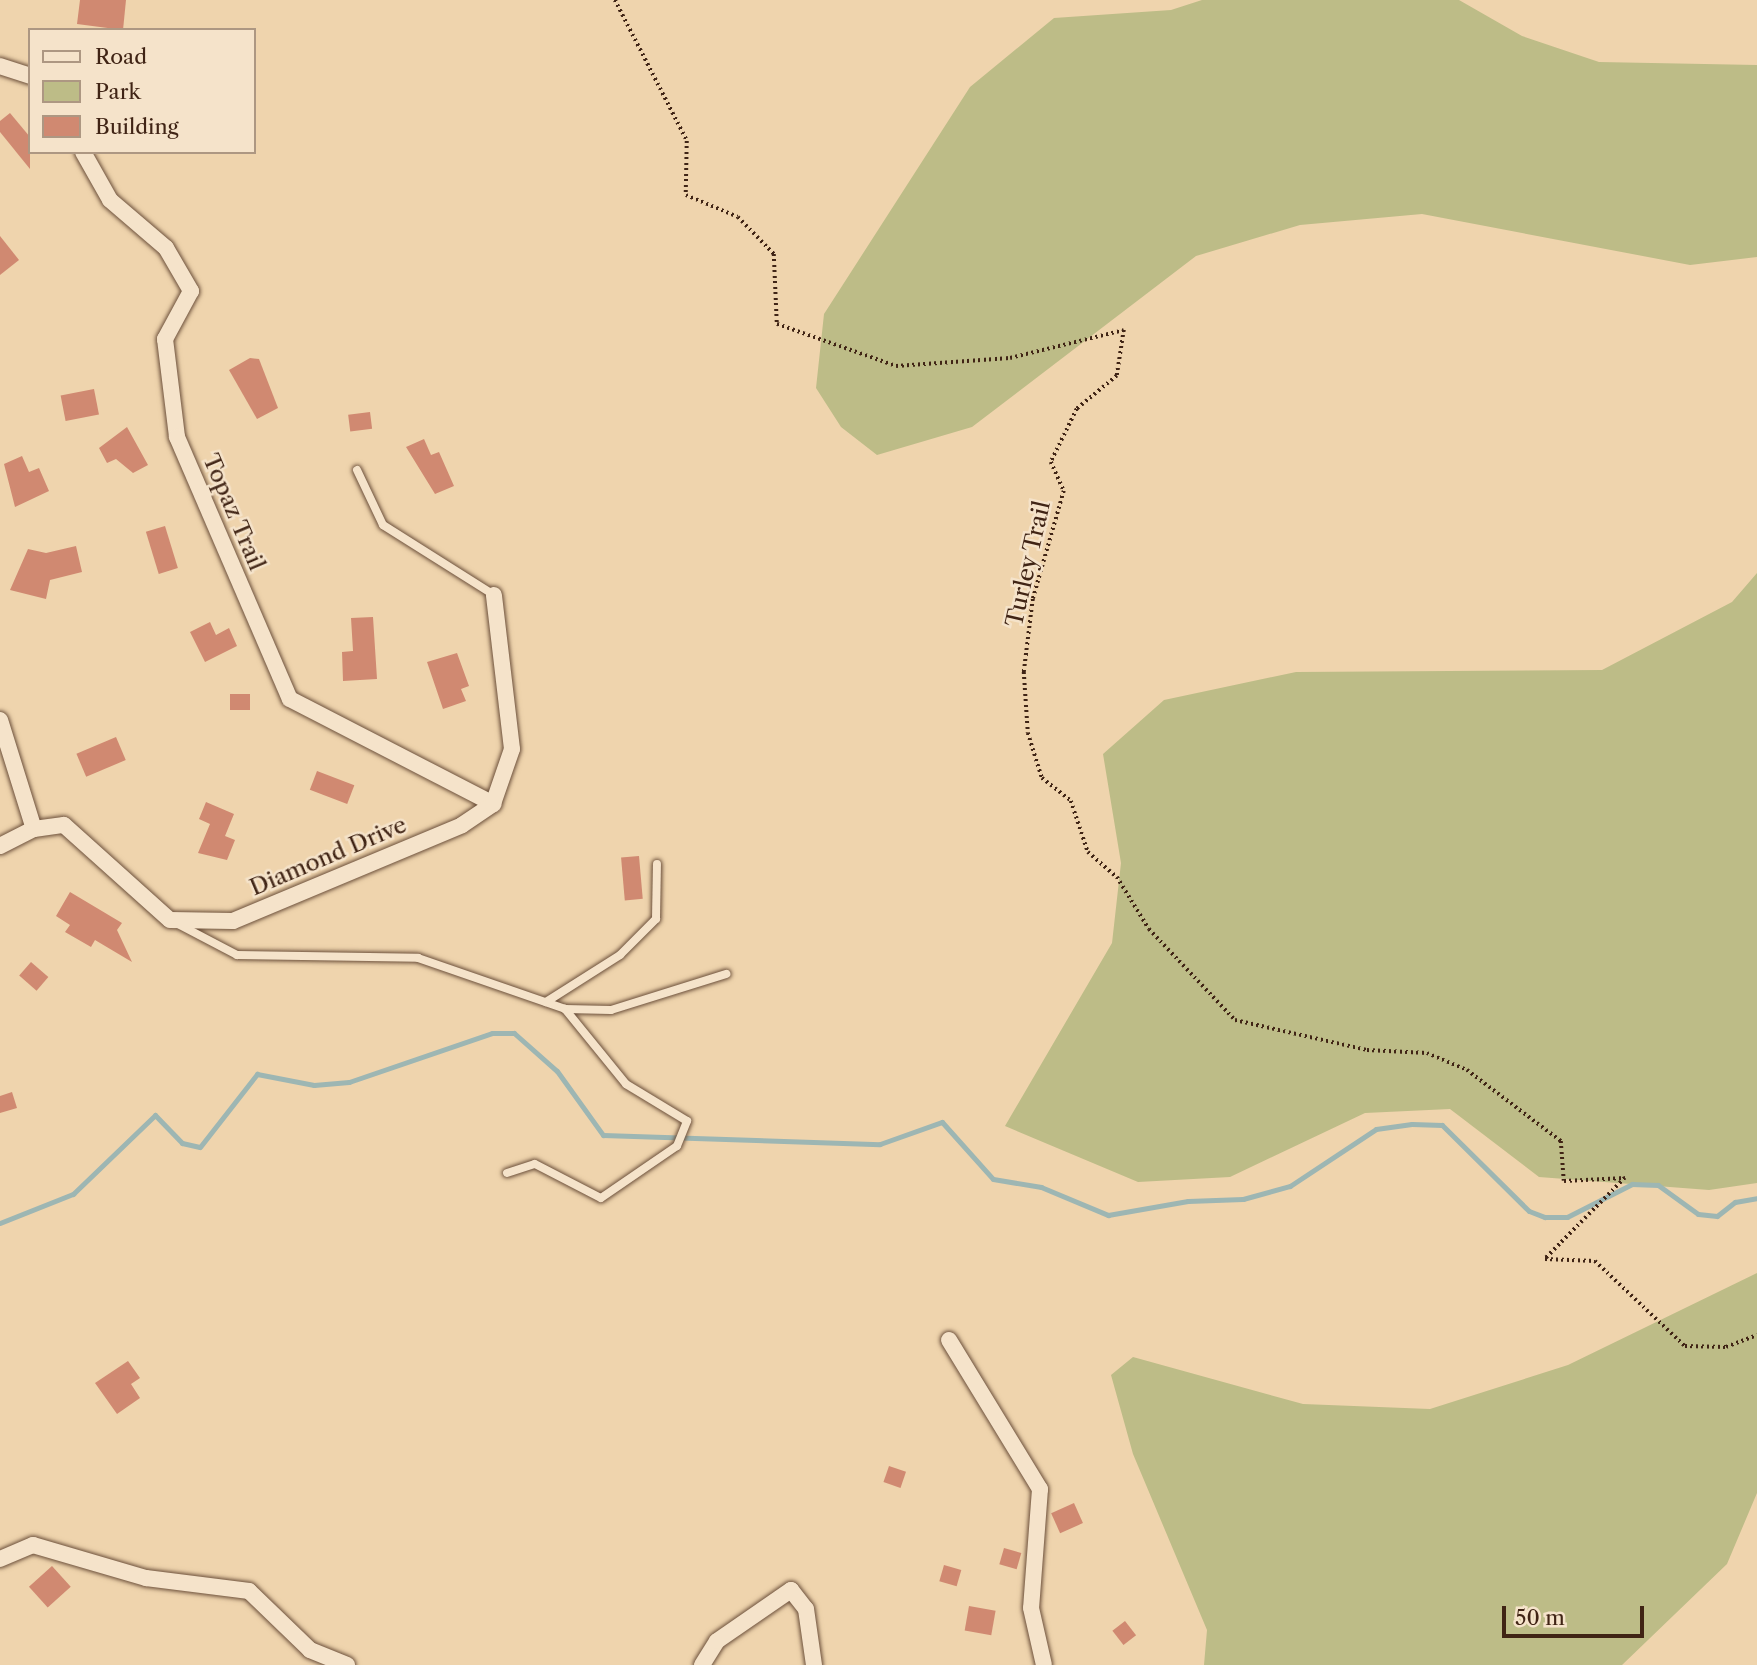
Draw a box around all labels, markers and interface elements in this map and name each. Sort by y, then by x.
legend [28,28,256,154]
text: Road [95,44,147,69]
text: Park [95,79,141,104]
text: Building [95,114,179,139]
street label: Topaz Trail [197,449,271,575]
street label: Turley Trail [1000,498,1056,630]
street label: Diamond Drive [245,811,411,901]
scale bar [1505,1592,1647,1636]
text: 50 m [1515,1605,1565,1630]

